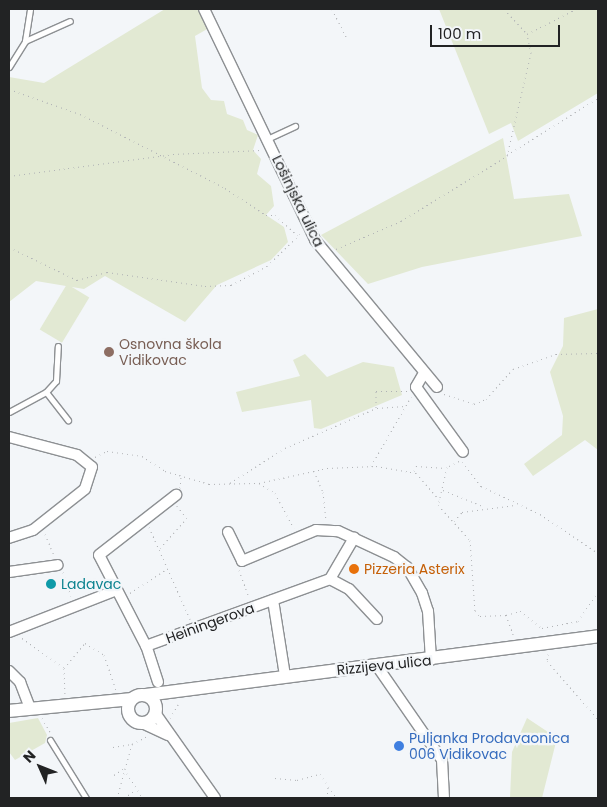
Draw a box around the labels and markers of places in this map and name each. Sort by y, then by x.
place label: Osnovna škola Vidikovac [119,336,222,368]
marker: Osnovna škola Vidikovac [103,346,115,358]
place label: Pizzeria Asterix [364,561,465,577]
marker: Pizzeria Asterix [348,563,360,575]
place label: Ladavac [61,576,121,592]
marker: Ladavac [45,578,57,590]
place label: Puljanka Prodavaonica 006 Vidikovac [409,730,570,762]
marker: Puljanka Prodavaonica 006 Vidikovac [393,740,405,752]

